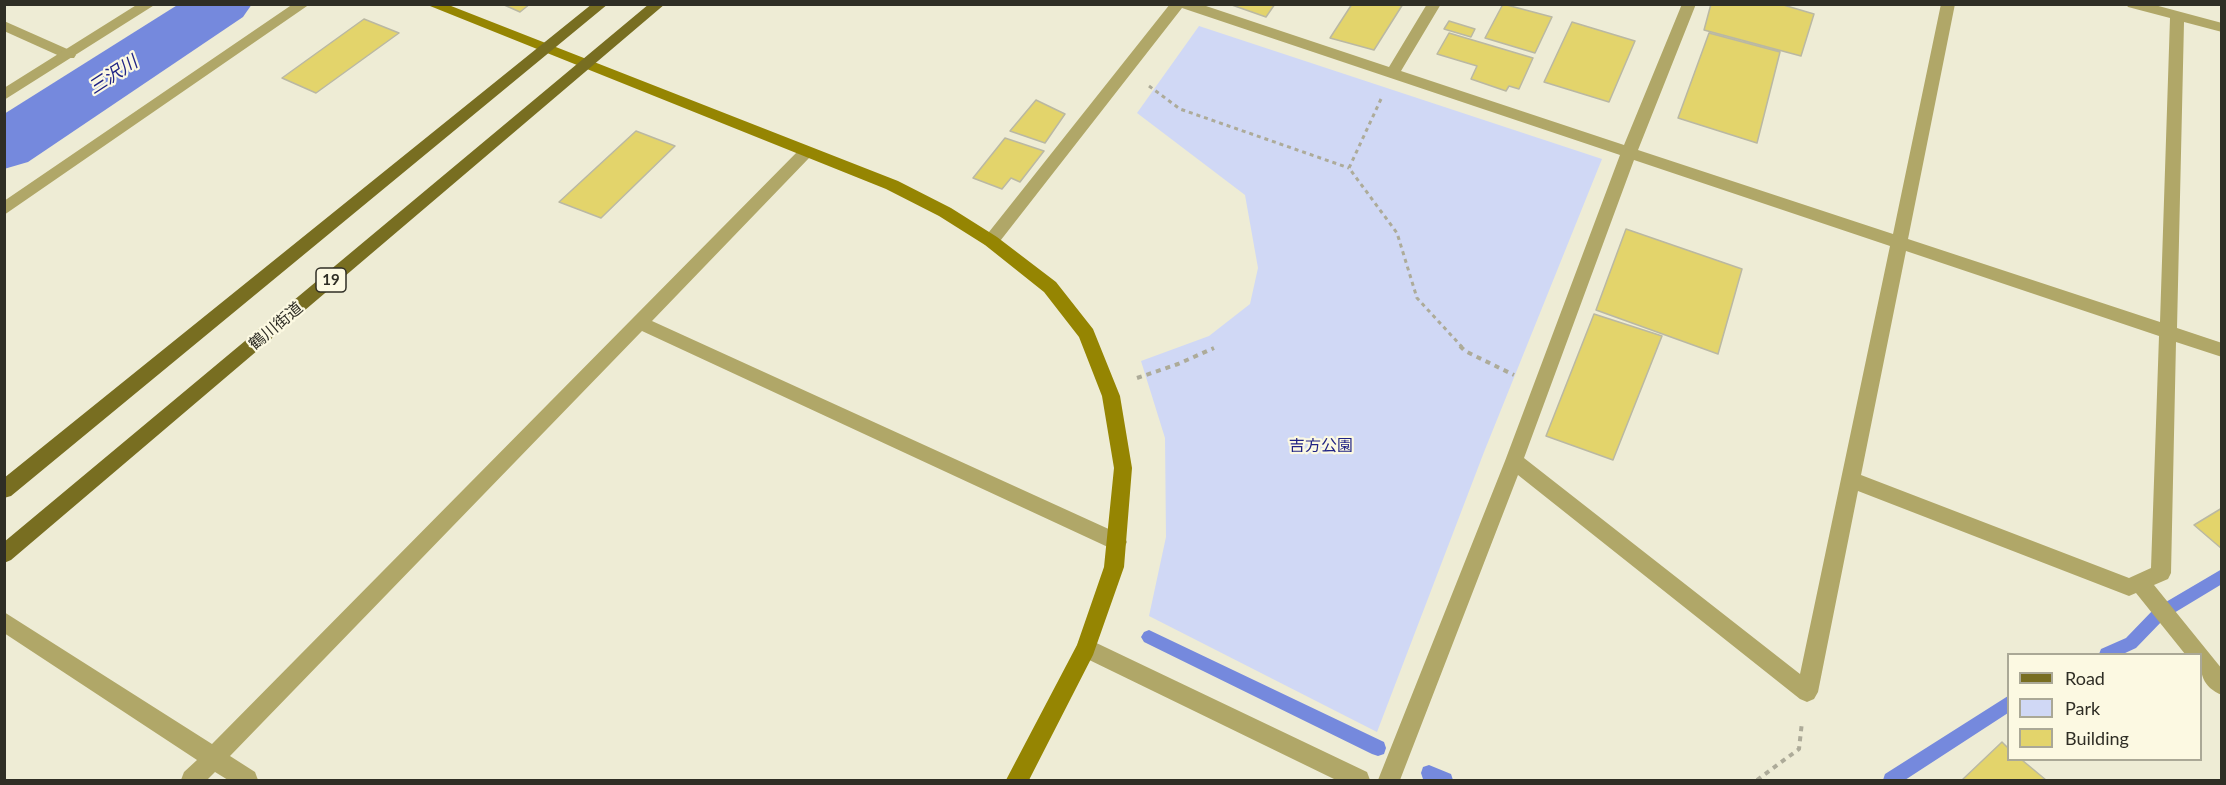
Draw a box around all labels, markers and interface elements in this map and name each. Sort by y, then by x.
water label: 三沢川 [84,51,142,99]
road number: 19 [316,268,346,292]
street label: 鶴川街道 [245,298,307,354]
park label: 吉方公園 [1289,436,1353,456]
legend [2007,653,2202,761]
text: Road [2065,667,2105,689]
text: Park [2065,697,2100,719]
text: Building [2065,727,2129,749]

